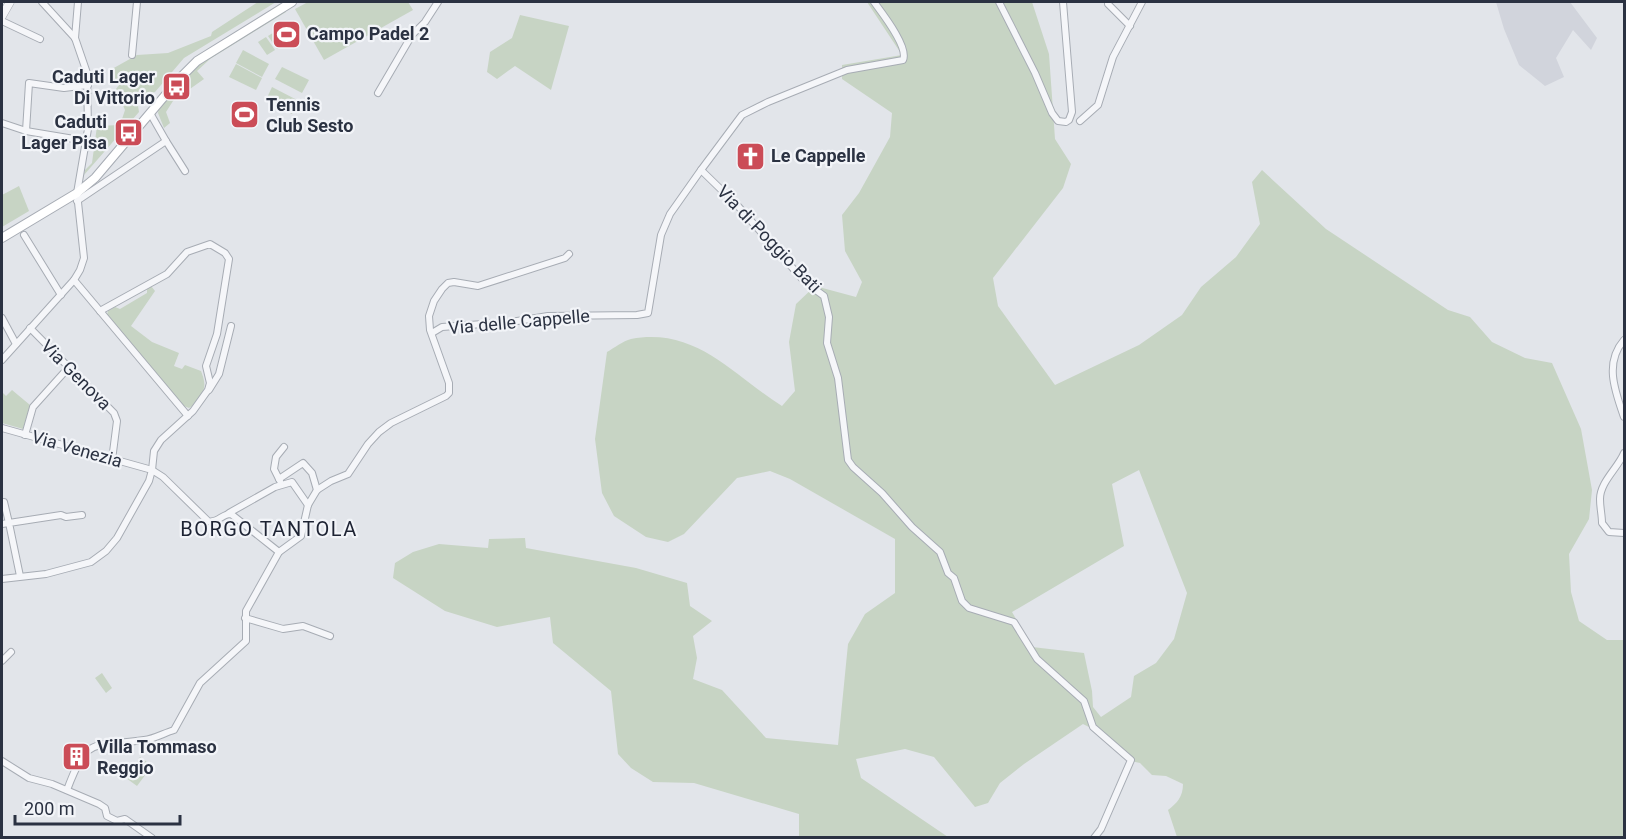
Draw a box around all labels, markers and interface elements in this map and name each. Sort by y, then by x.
sports icon: Campo Padel 2 [270,18,302,50]
place label: Campo Padel 2 [307,23,429,44]
place label: Caduti Lager Di Vittorio [52,66,155,108]
bus stop icon: Caduti Lager Di Vittorio [160,71,192,103]
place label: Tennis Club Sesto [266,94,353,136]
sports icon: Tennis Club Sesto [229,99,261,131]
place label: Caduti Lager Pisa [21,111,107,153]
bus stop icon: Caduti Lager Pisa [112,116,144,148]
church icon: Le Cappelle [734,140,766,172]
place label: Le Cappelle [771,145,866,166]
street label: Via di Poggio Bati [713,181,826,297]
street label: Via delle Cappelle [447,305,591,338]
street label: Via Genova [37,335,116,414]
street label: Via Venezia [29,426,125,471]
district label: BORGO TANTOLA [180,517,358,541]
place label: Villa Tommaso Reggio [97,736,217,778]
building icon: Villa Tommaso Reggio [60,741,92,773]
scale bar [15,788,180,826]
text: 200 m [24,798,75,819]

